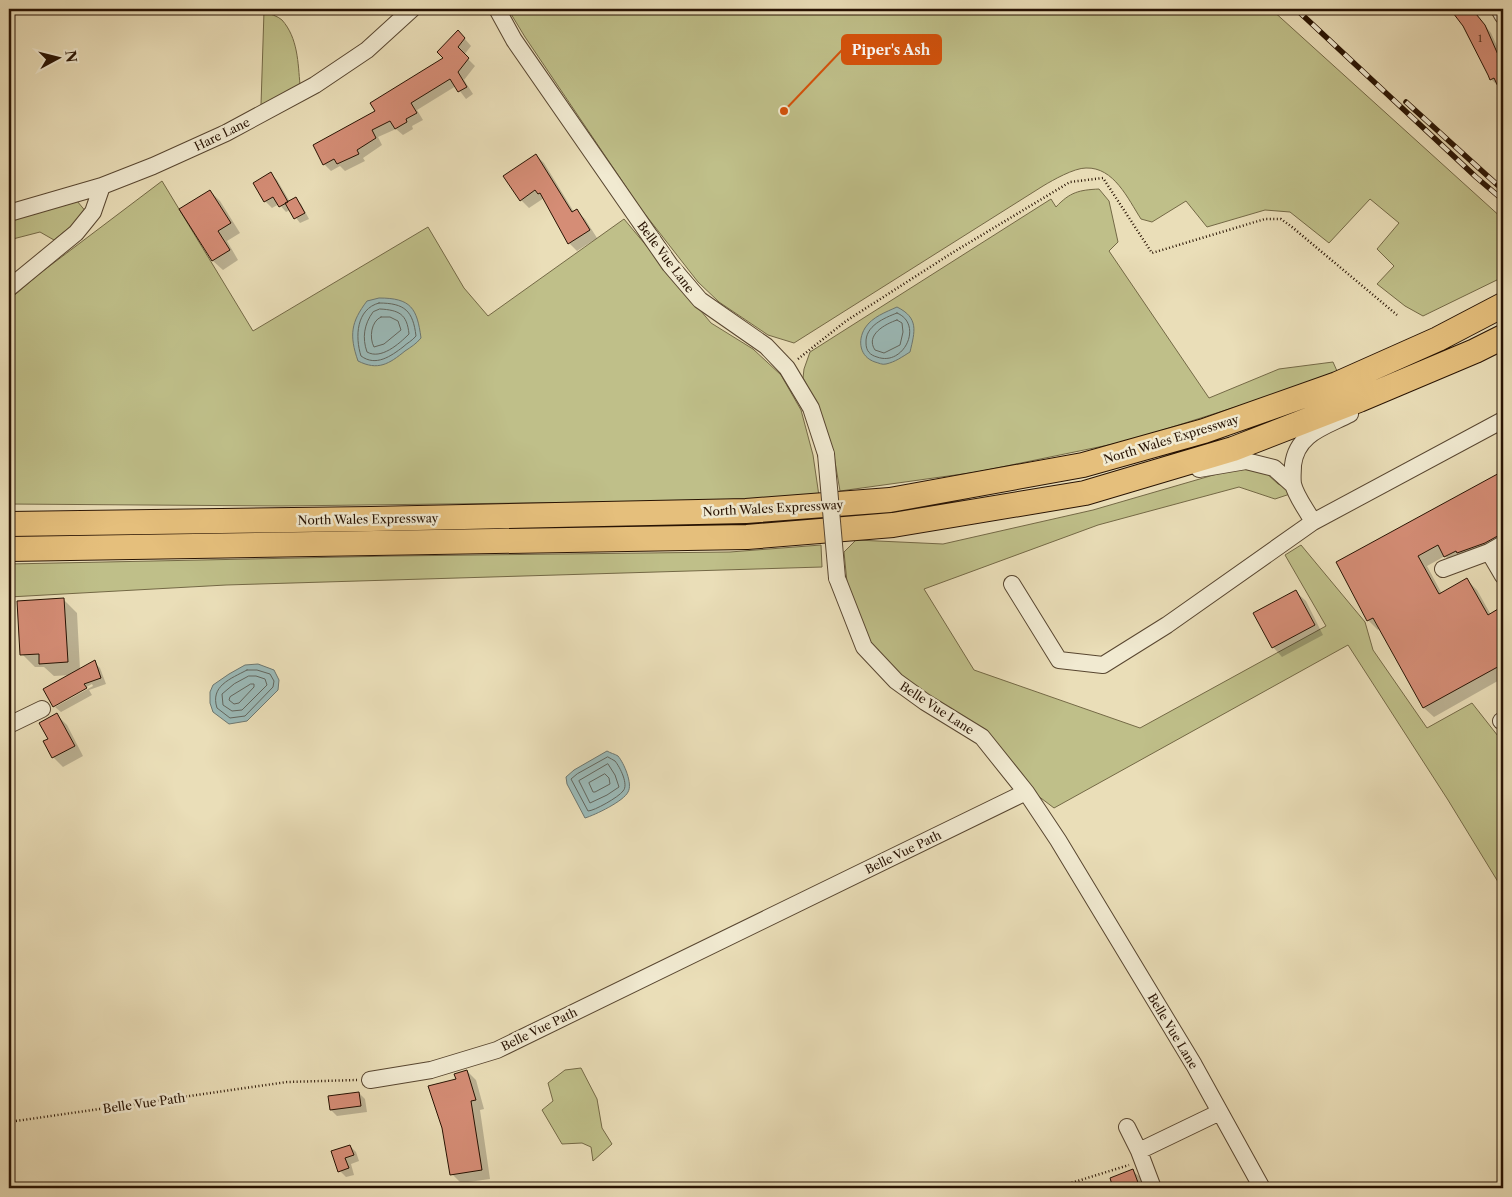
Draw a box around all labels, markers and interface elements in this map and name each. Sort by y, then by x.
north arrow [32,32,82,82]
house number: 1 [1478,32,1483,45]
callout: Piper's Ash [842,35,941,64]
text: Piper's Ash [852,41,931,59]
text: N [61,49,81,64]
street label: Hare Lane [192,114,252,154]
street label: Belle Vue Lane [634,218,698,296]
street label: North Wales Expressway [1102,411,1241,467]
street label: North Wales Expressway [702,497,844,519]
street label: North Wales Expressway [298,510,439,528]
street label: Belle Vue Lane [897,678,977,738]
street label: Belle Vue Path [862,827,944,877]
street label: Belle Vue Lane [1145,991,1202,1072]
street label: Belle Vue Path [498,1004,580,1054]
street label: Belle Vue Path [102,1090,187,1116]

